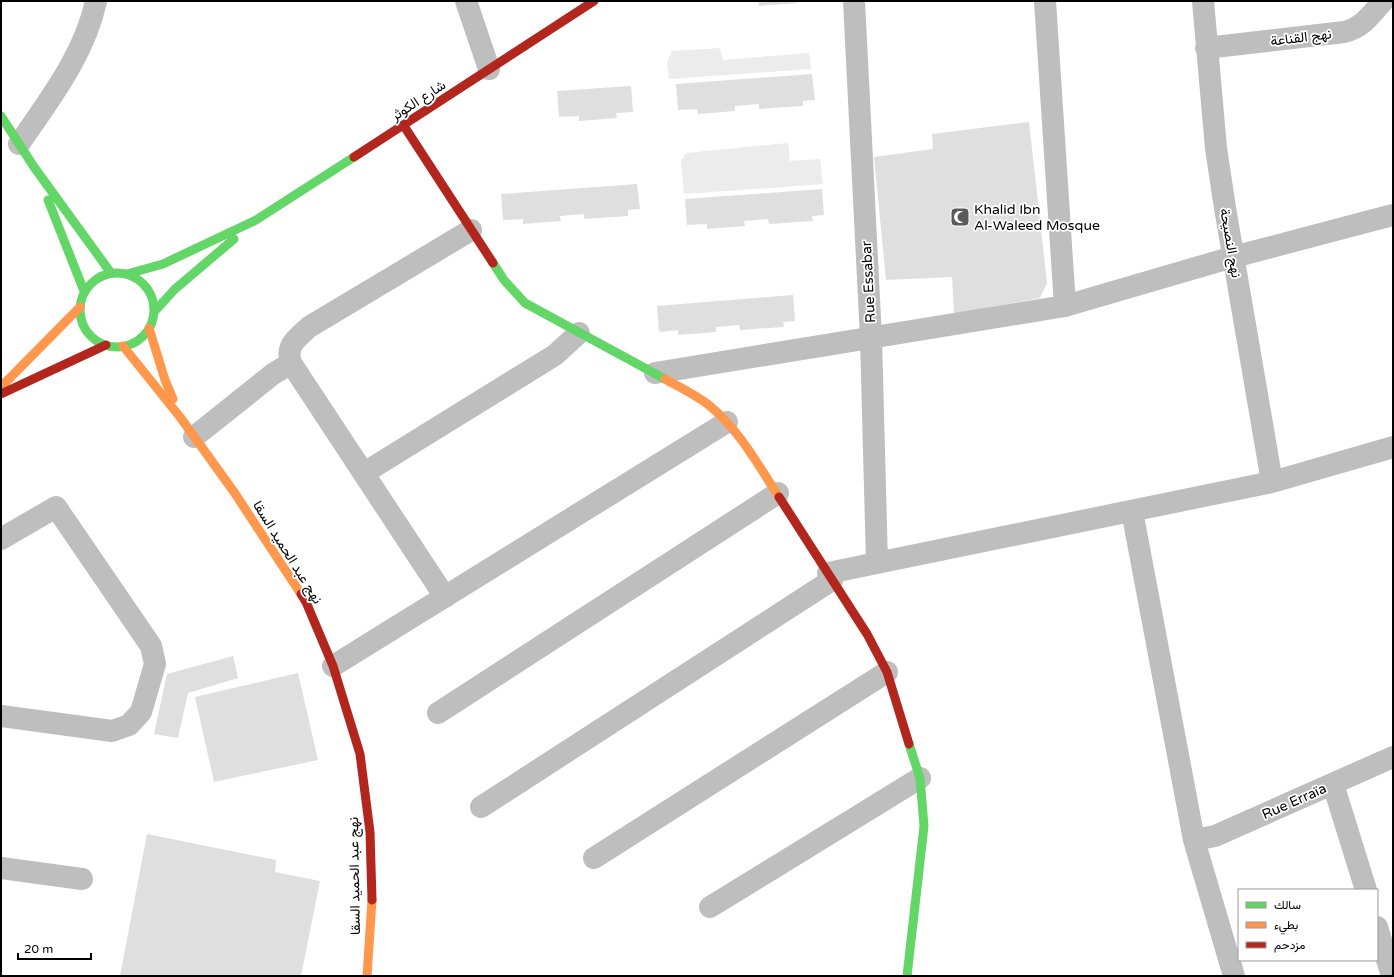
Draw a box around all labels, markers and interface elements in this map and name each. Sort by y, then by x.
street label: نهج القناعة [1270,25,1333,52]
street label: شارع الكوثر [387,76,450,127]
place label: Khalid Ibn Al-Waleed Mosque [974,201,1100,234]
mosque icon: Khalid Ibn Al-Waleed Mosque [949,206,971,228]
street label: نهج النصيحة [1214,207,1245,279]
street label: Rue Essabar [858,240,879,324]
street label: نهج عبد الحميد السقا [247,498,326,608]
street label: Rue Erraïa [1259,780,1329,823]
street label: نهج عبد الحميد السقا [345,817,366,935]
legend [1238,889,1378,961]
text: سالك [1274,898,1301,912]
text: بطيء [1274,918,1298,935]
scale bar [18,935,91,961]
text: مزدحم [1274,938,1305,953]
text: 20 m [24,942,53,956]

